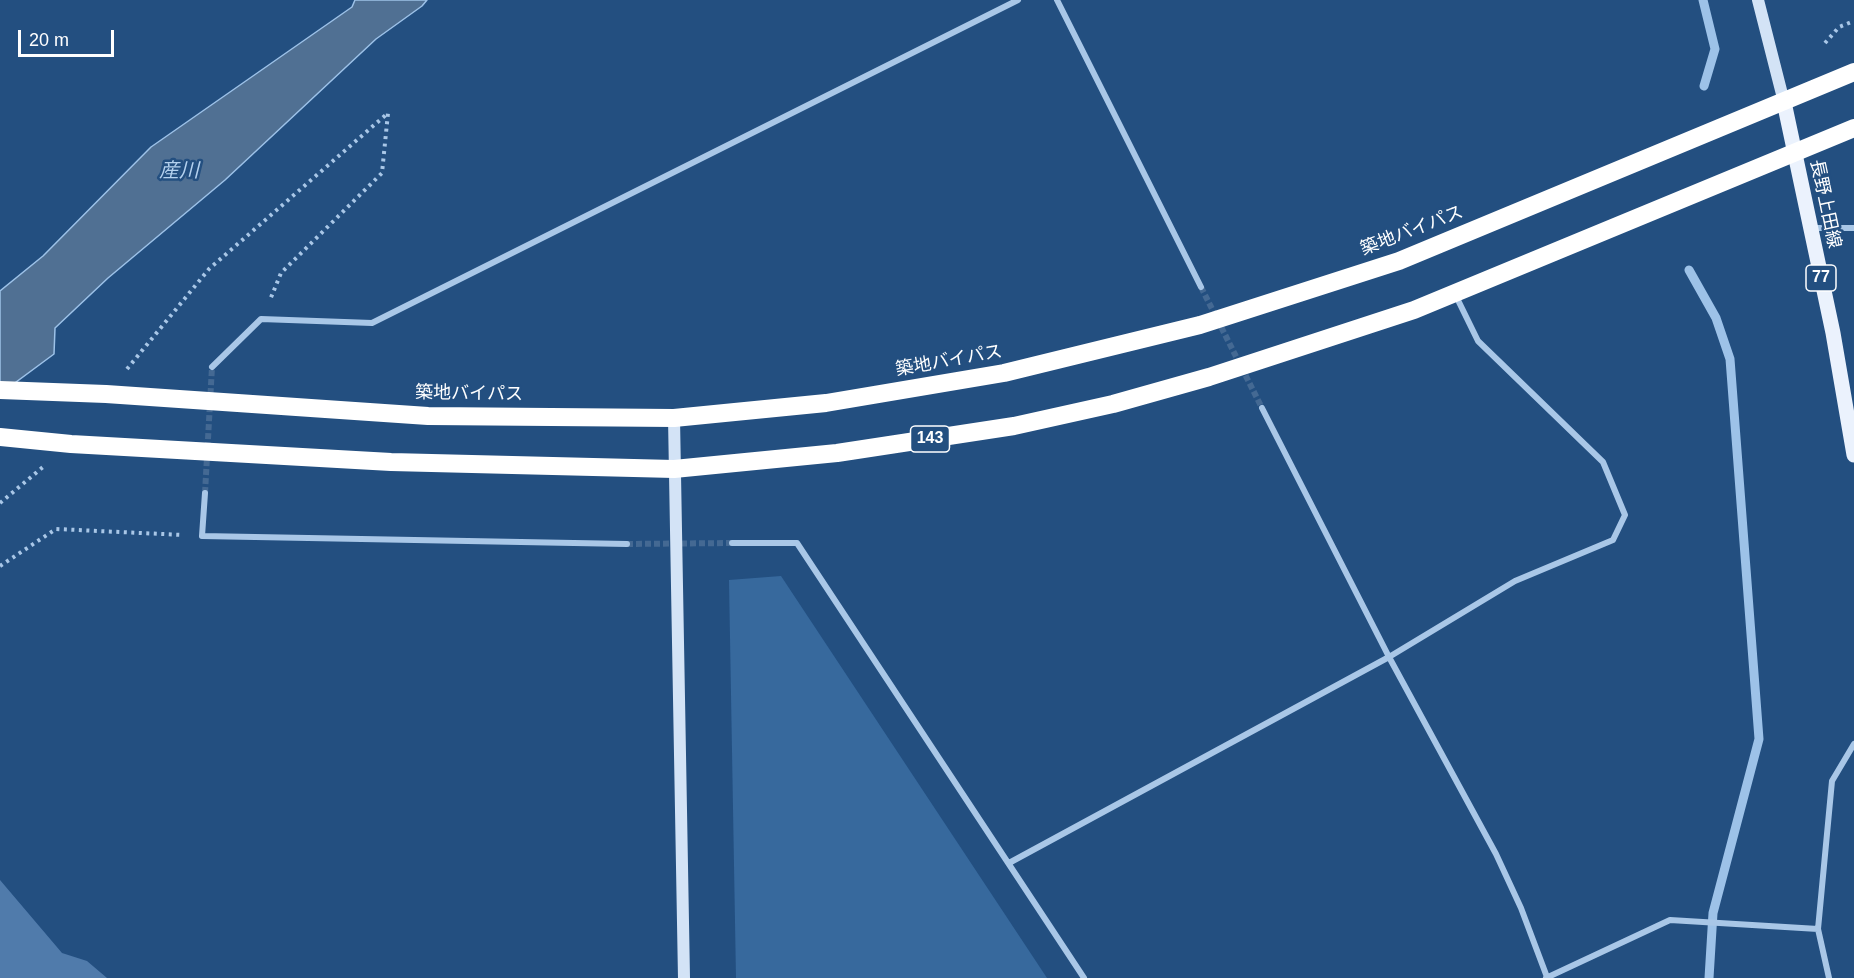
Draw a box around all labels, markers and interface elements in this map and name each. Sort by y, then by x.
scale bar [21,18,117,56]
text: 20 m [29,30,69,50]
street label: 長野上田線 [1805,158,1845,250]
water label: 産川 [159,159,199,183]
street label: 築地バイパス [1358,202,1466,260]
road number: 77 [1806,265,1836,291]
street label: 築地バイパス [894,341,1004,381]
street label: 築地バイパス [415,382,523,406]
road number: 143 [910,426,950,452]

